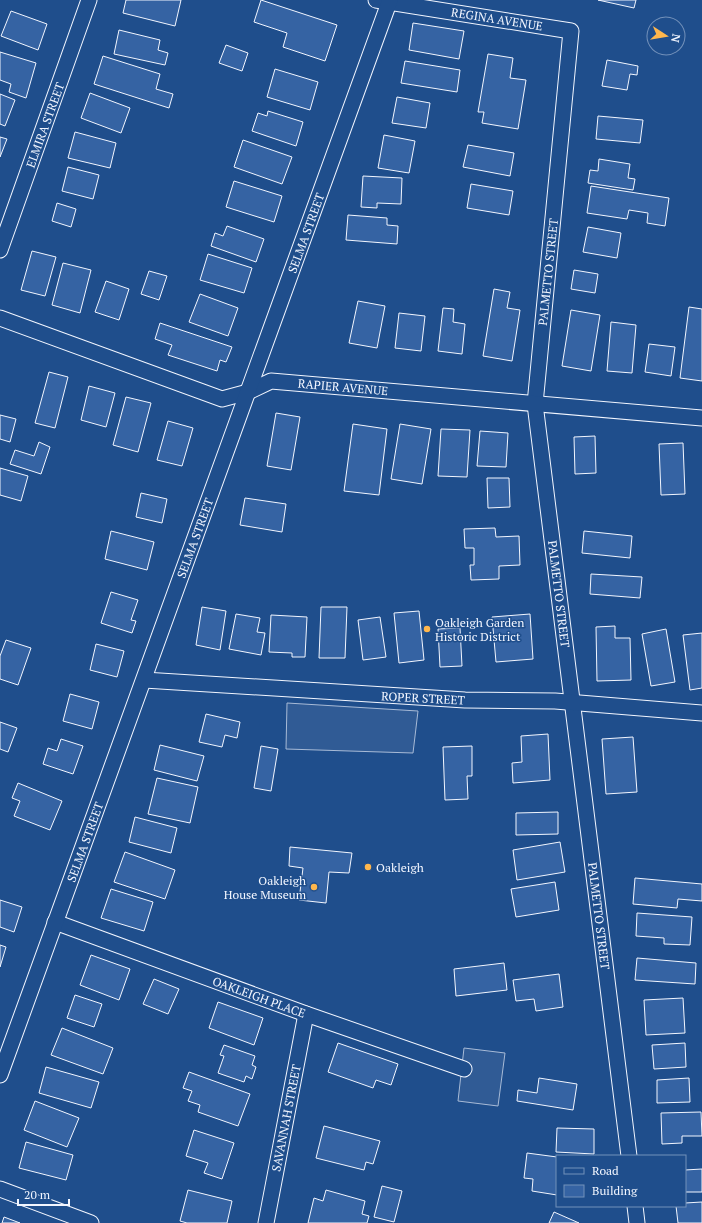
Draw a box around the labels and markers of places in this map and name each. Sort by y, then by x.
place label: Oakleigh Garden Historic District [435,615,524,644]
marker: Oakleigh Garden Historic District [422,624,432,634]
place label: Oakleigh [376,860,424,875]
marker: Oakleigh [363,862,373,872]
place label: Oakleigh House Museum [224,873,307,902]
marker: Oakleigh House Museum [309,882,319,892]

